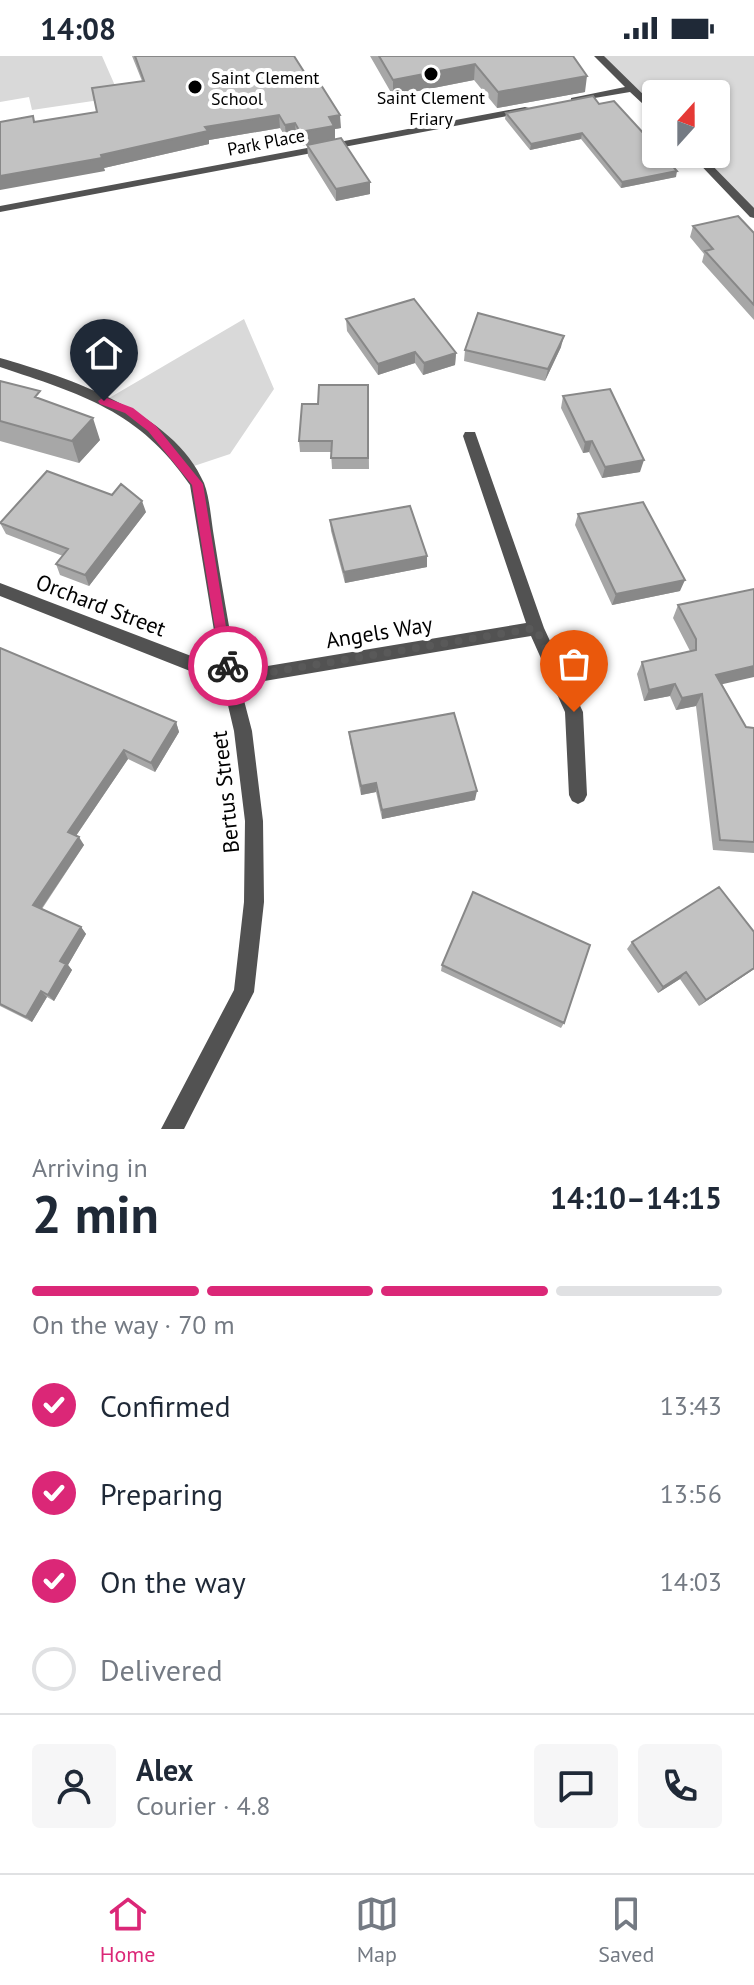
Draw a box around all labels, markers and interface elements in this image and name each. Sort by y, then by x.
text: 14:08 [40,9,116,48]
marker: Saint Clement Friary [422,65,440,83]
place label: Saint Clement School [211,66,319,110]
marker: Saint Clement School [186,78,204,96]
north arrow [642,80,730,168]
map controls [642,80,730,168]
place label: Saint Clement Friary [377,86,485,130]
street label: Park Place [225,123,307,161]
pin [70,319,138,401]
icon: home [82,331,126,375]
street label: Orchard Street [32,567,170,643]
street label: Angels Way [324,610,435,654]
courier [188,626,268,706]
pin [540,630,608,712]
icon: bag [552,642,596,686]
icon: bike [206,644,250,688]
street label: Bertus Street [205,729,245,855]
text: Arriving in [32,1151,148,1184]
text: 14:10–14:15 [550,1178,722,1217]
text: 2 min [32,1180,159,1247]
text: On the way · 70 m [32,1308,235,1341]
icon: check [32,1383,76,1427]
text: Confirmed [100,1386,231,1425]
text: 13:43 [660,1389,722,1422]
icon: check [32,1471,76,1515]
text: Preparing [100,1474,223,1513]
text: 13:56 [660,1477,722,1510]
icon: check [32,1559,76,1603]
text: On the way [100,1562,246,1601]
text: 14:03 [660,1565,722,1598]
text: Delivered [100,1650,223,1689]
button: person [32,1744,116,1828]
button: chat [534,1744,618,1828]
button: phone [638,1744,722,1828]
text: Alex [136,1750,193,1789]
text: Courier · 4.8 [136,1789,270,1822]
tab: Home [100,1892,155,1968]
tab: Map [355,1892,399,1968]
tab: Saved [598,1892,654,1968]

